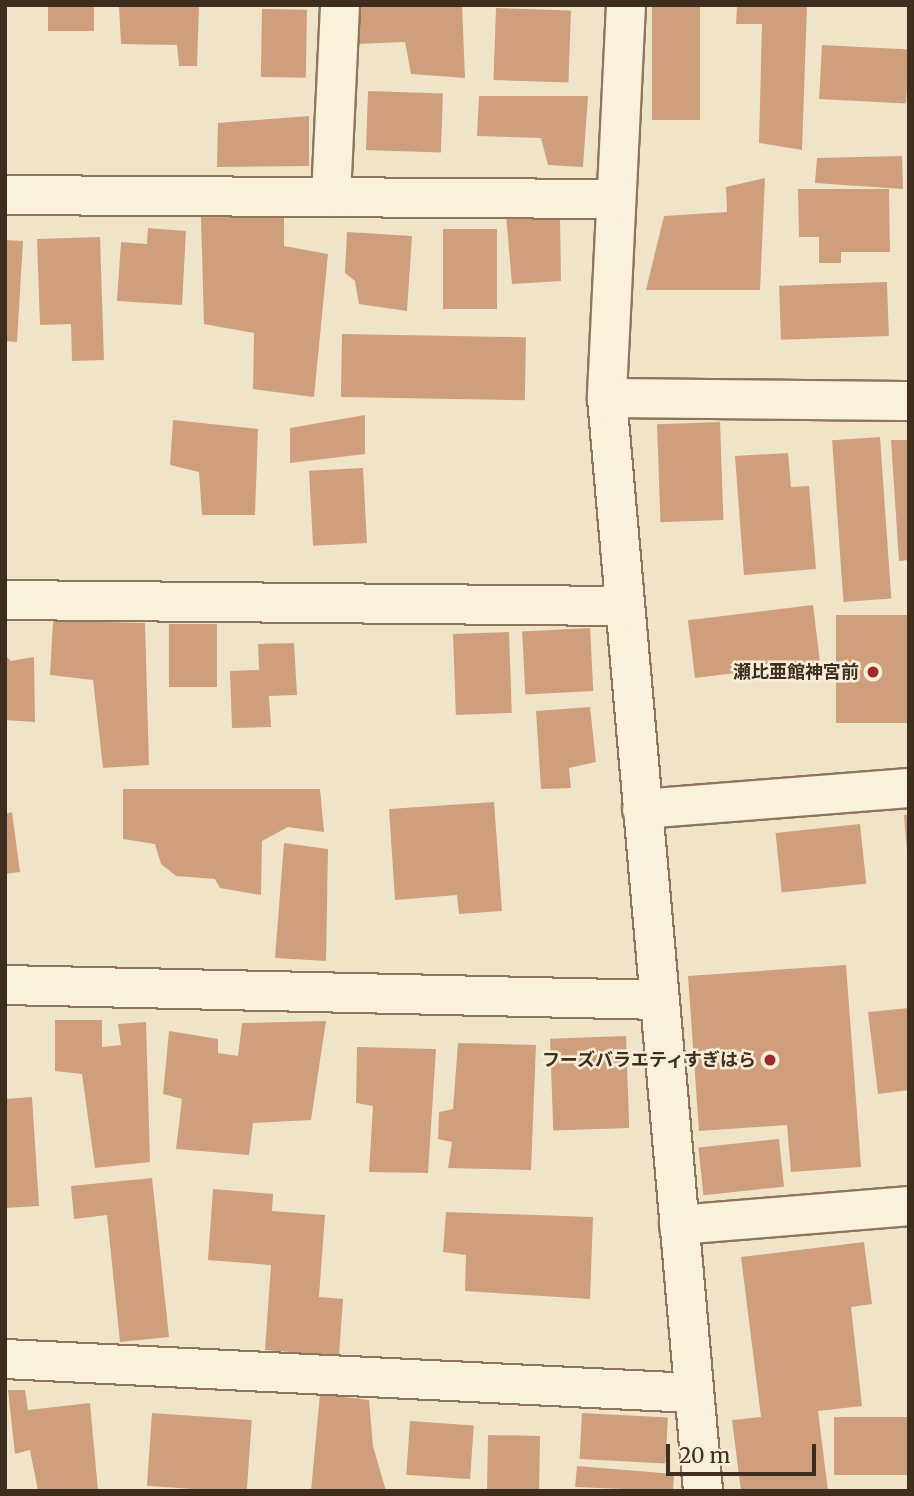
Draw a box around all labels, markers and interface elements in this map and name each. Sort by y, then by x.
place label: 瀬比亜館神宮前 [733,661,859,683]
marker: 瀬比亜館神宮前 [865,664,881,680]
place label: フーズバラエティすぎはら [540,1049,756,1071]
marker: フーズバラエティすぎはら [762,1052,778,1068]
scale bar [669,1430,820,1474]
text: 20 m [679,1442,730,1469]

